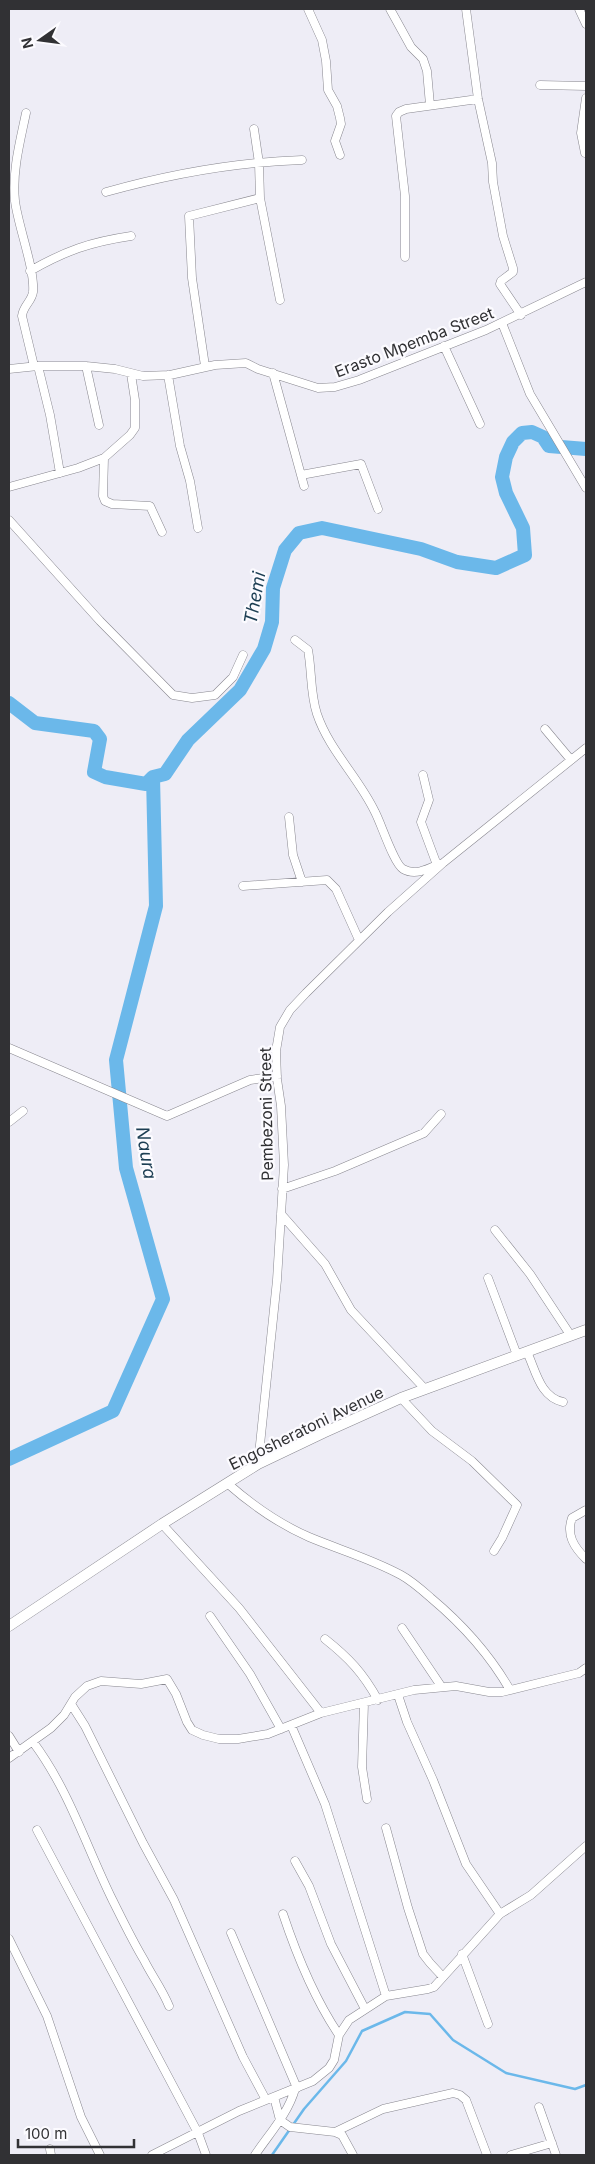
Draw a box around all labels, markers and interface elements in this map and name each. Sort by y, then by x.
north arrow [15,15,65,65]
text: N [17,36,36,50]
street label: Erasto Mpemba Street [332,302,496,382]
water label: Themi [240,569,270,626]
street label: Pembezoni Street [255,1047,277,1181]
water label: Naura [132,1125,161,1181]
street label: Engosheratoni Avenue [225,1382,387,1474]
scale bar [18,2116,134,2148]
text: 100 m [25,2124,67,2143]

